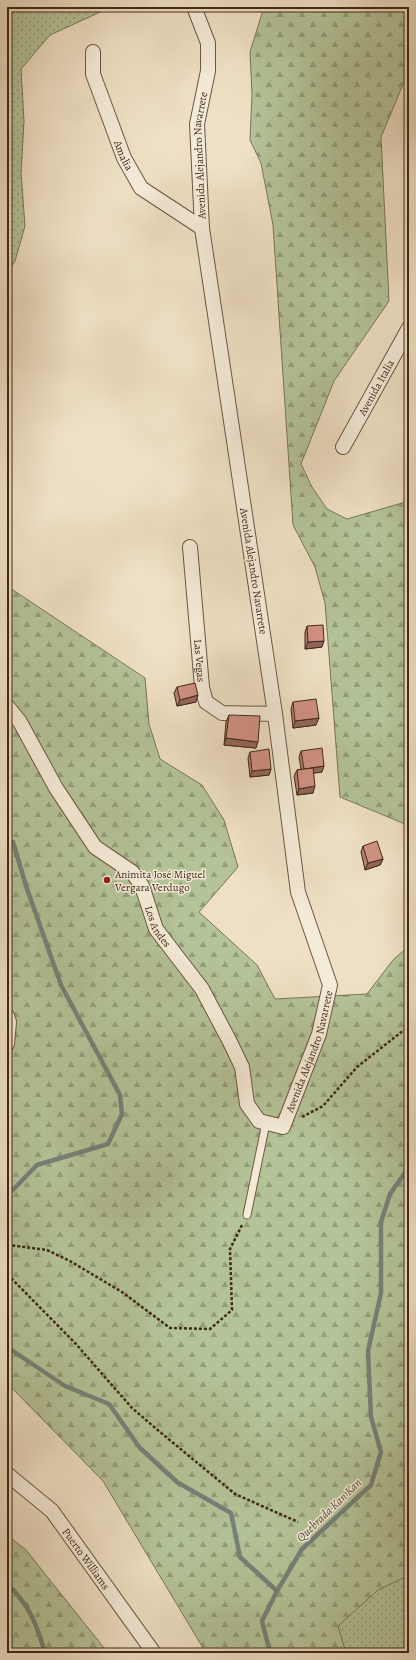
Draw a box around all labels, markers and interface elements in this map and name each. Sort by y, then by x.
street label: Avenida Alejandro Navarrete [190,90,212,220]
street label: Amalia [110,138,137,174]
street label: Avenida Italia [354,356,398,419]
street label: Avenida Alejandro Navarrete [236,506,271,635]
street label: Las Vegas [190,639,209,683]
place label: Animita José Miguel Vergara Verdugo [114,867,205,895]
marker: Animita José Miguel Vergara Verdugo [102,875,112,885]
street label: Los Andes [141,904,174,951]
street label: Avenida Alejandro Navarrete [282,989,337,1116]
water label: Quebrada Kan Kan [293,1475,365,1545]
street label: Puerto Williams [59,1525,113,1593]

